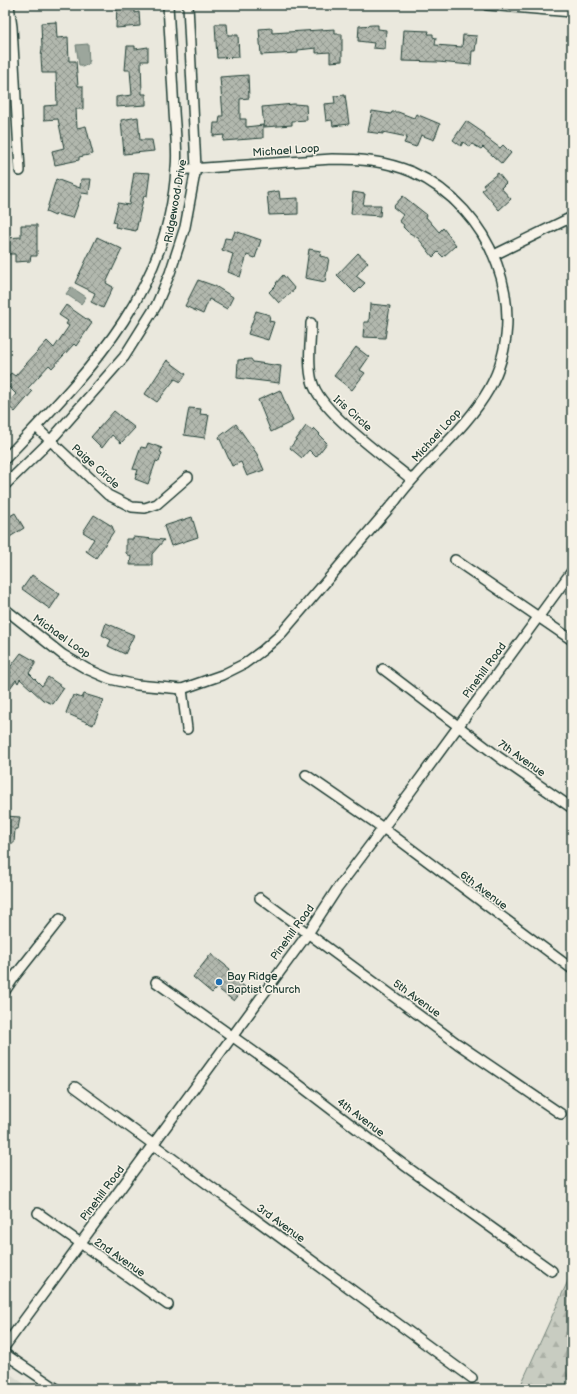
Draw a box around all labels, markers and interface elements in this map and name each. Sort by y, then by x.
street label: Michael Loop [252,142,320,159]
street label: Ridgewood Drive [162,158,189,244]
street label: Iris Circle [331,393,375,434]
street label: Michael Loop [409,406,464,465]
street label: Paige Circle [69,441,123,492]
street label: Michael Loop [31,612,93,661]
street label: Pinehill Road [460,640,509,701]
street label: 7th Avenue [496,737,548,780]
street label: 6th Avenue [457,868,510,913]
street label: Pinehill Road [268,902,317,963]
place label: Bay Ridge Baptist Church [227,970,300,996]
marker: Bay Ridge Baptist Church [214,977,224,987]
street label: 5th Avenue [390,977,443,1020]
street label: 4th Avenue [334,1095,387,1140]
street label: Pinehill Road [78,1163,127,1223]
street label: 3rd Avenue [254,1201,308,1246]
street label: 2nd Avenue [92,1235,148,1280]

